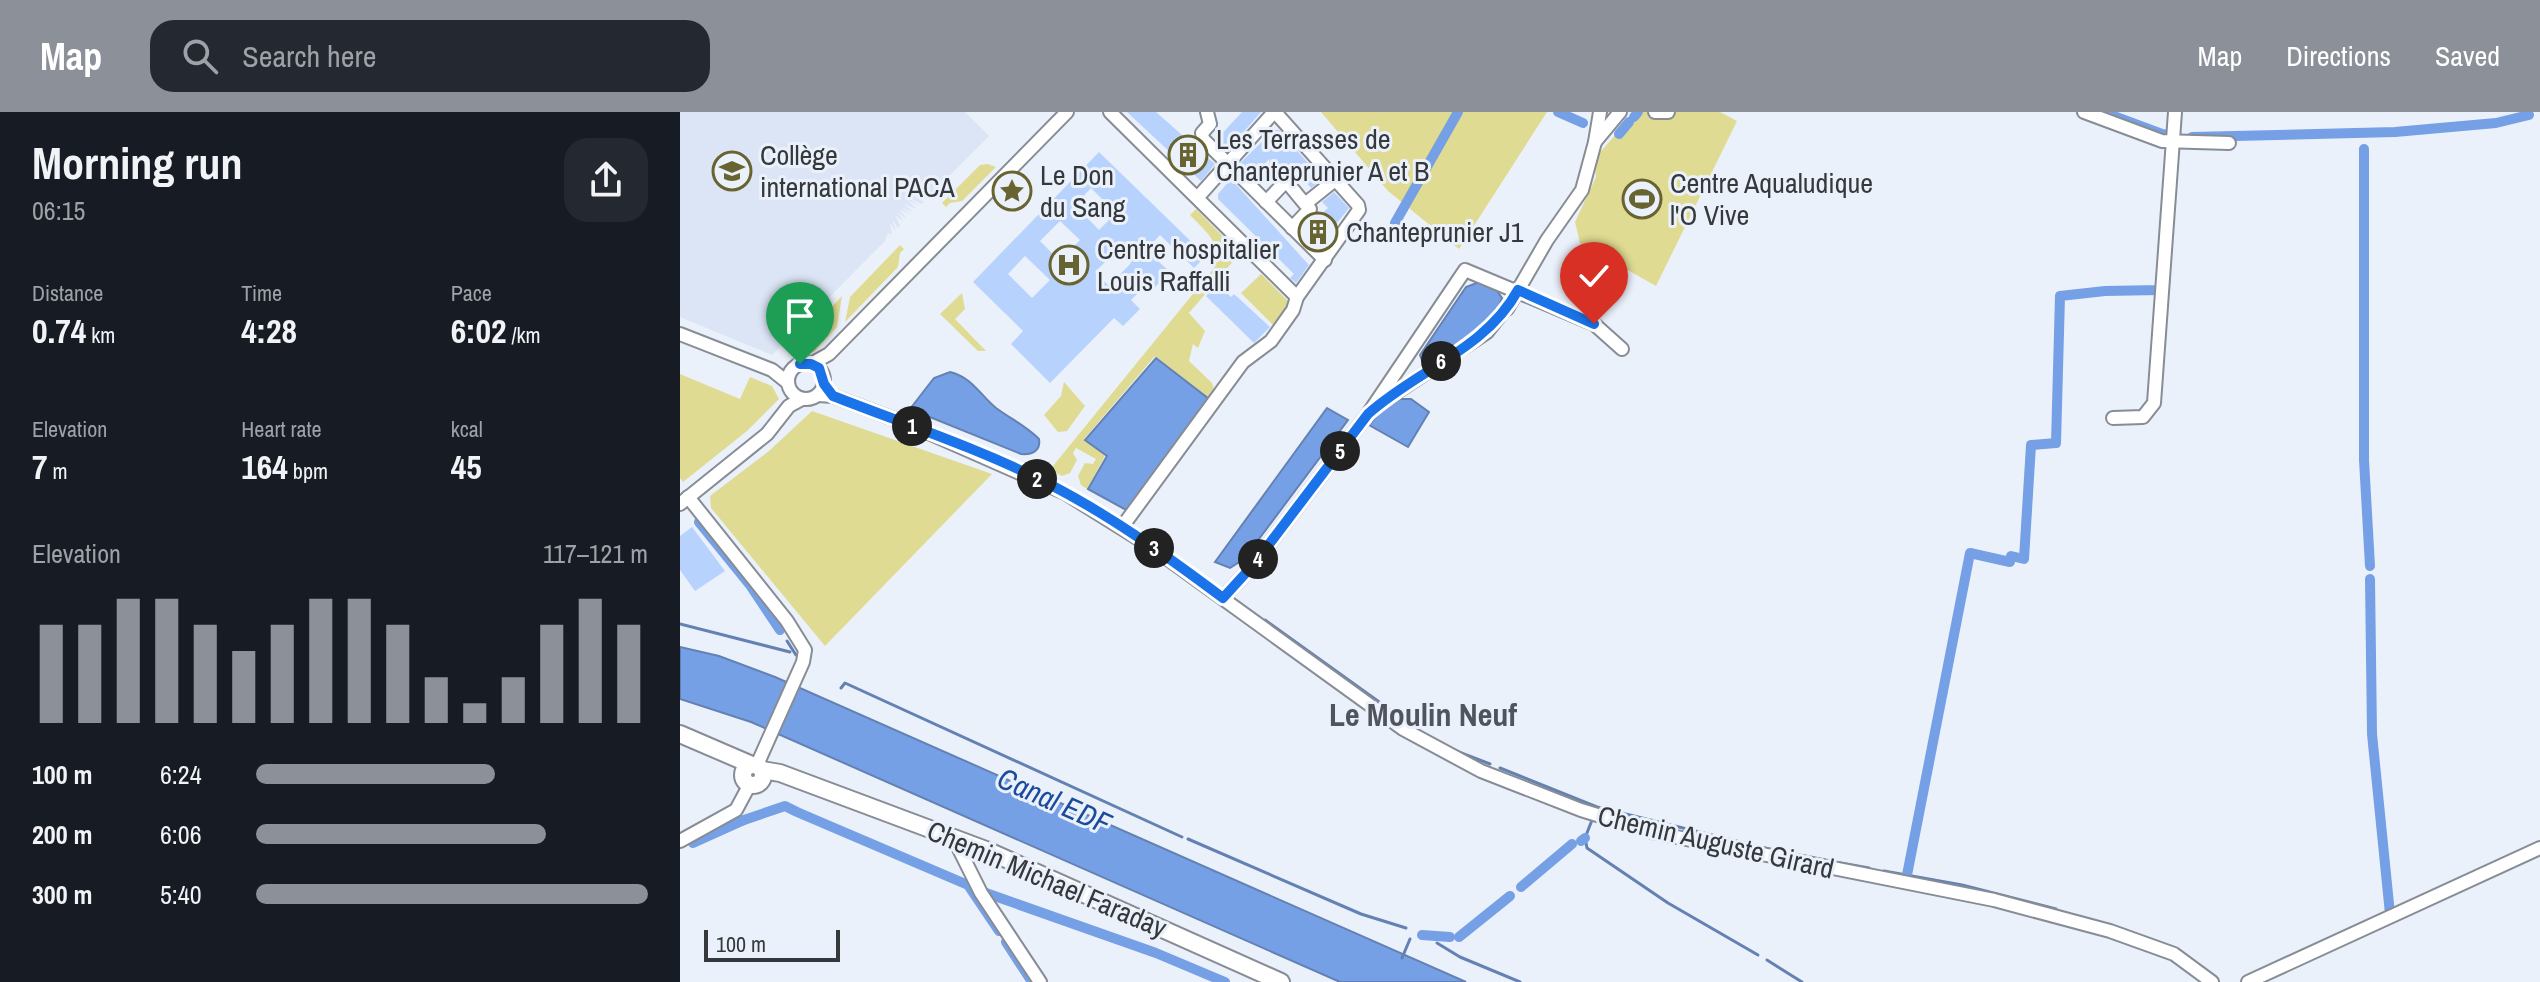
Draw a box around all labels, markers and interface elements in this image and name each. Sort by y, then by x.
search box [150,20,710,92]
text: Map [40,31,102,82]
icon: search [178,34,222,78]
text: Search here [242,36,376,76]
text: Map [2198,37,2242,75]
text: Directions [2286,37,2391,75]
text: Saved [2435,37,2500,75]
place label: Les Terrasses de Chanteprunier A et B [1216,120,1429,190]
text: Morning run [32,133,242,193]
building icon: Les Terrasses de Chanteprunier A et B [1167,134,1209,176]
place label: Collège international PACA [760,136,956,206]
button: share [564,138,648,222]
school or university icon: Collège international PACA [711,150,753,192]
place label: Le Don du Sang [1040,156,1126,226]
place label: Centre Aqualudique l'O Vive [1670,164,1873,234]
place icon: Le Don du Sang [991,170,1033,212]
sports icon: Centre Aqualudique l'O Vive [1621,178,1663,220]
text: 06:15 [32,193,85,228]
building icon: Chanteprunier J1 [1297,211,1339,253]
place label: Chanteprunier J1 [1346,213,1524,251]
place label: Centre hospitalier Louis Raffalli [1097,230,1280,300]
pin [1560,242,1628,324]
hospital icon: Centre hospitalier Louis Raffalli [1048,244,1090,286]
icon: check [1572,254,1616,298]
text: Distance [32,278,103,308]
text: Time [241,278,282,308]
text: Pace [451,278,492,308]
pin [766,282,834,364]
icon: arrive [778,294,822,338]
text: 0.74 [32,308,86,354]
text: 4:28 [241,308,297,354]
text: 6:02 [451,308,506,354]
text: km [86,320,115,350]
text: /km [506,320,541,350]
pin: 6 [1421,341,1461,381]
text: 6 [1436,346,1446,376]
pin: 1 [892,406,932,446]
text: 1 [907,411,917,441]
text: Elevation [32,414,107,444]
text: Heart rate [241,414,322,444]
text: kcal [451,414,483,444]
pin: 5 [1320,431,1360,471]
text: 5 [1335,436,1345,466]
text: 7 [32,444,48,490]
text: 164 [241,444,288,490]
text: 45 [451,444,482,490]
text: m [48,456,68,486]
text: bpm [288,456,328,486]
pin: 2 [1017,459,1057,499]
text: 2 [1032,464,1042,494]
pin: 3 [1134,528,1174,568]
text: 3 [1149,533,1159,563]
text: Elevation [32,536,121,571]
text: 117–121 m [543,536,648,571]
pin: 4 [1238,539,1278,579]
text: 4 [1253,544,1263,574]
district label: Le Moulin Neuf [1329,693,1517,736]
text: 100 m [32,757,92,792]
text: 6:24 [160,757,202,792]
water label: Canal EDF [991,757,1118,843]
street label: Chemin Auguste Girard [1594,796,1838,888]
street label: Chemin Michael Faraday [921,811,1173,947]
text: 200 m [32,817,92,852]
text: 6:06 [160,817,202,852]
text: 300 m [32,877,92,912]
text: 5:40 [160,877,202,912]
scale bar [704,926,840,962]
text: 100 m [716,929,766,959]

